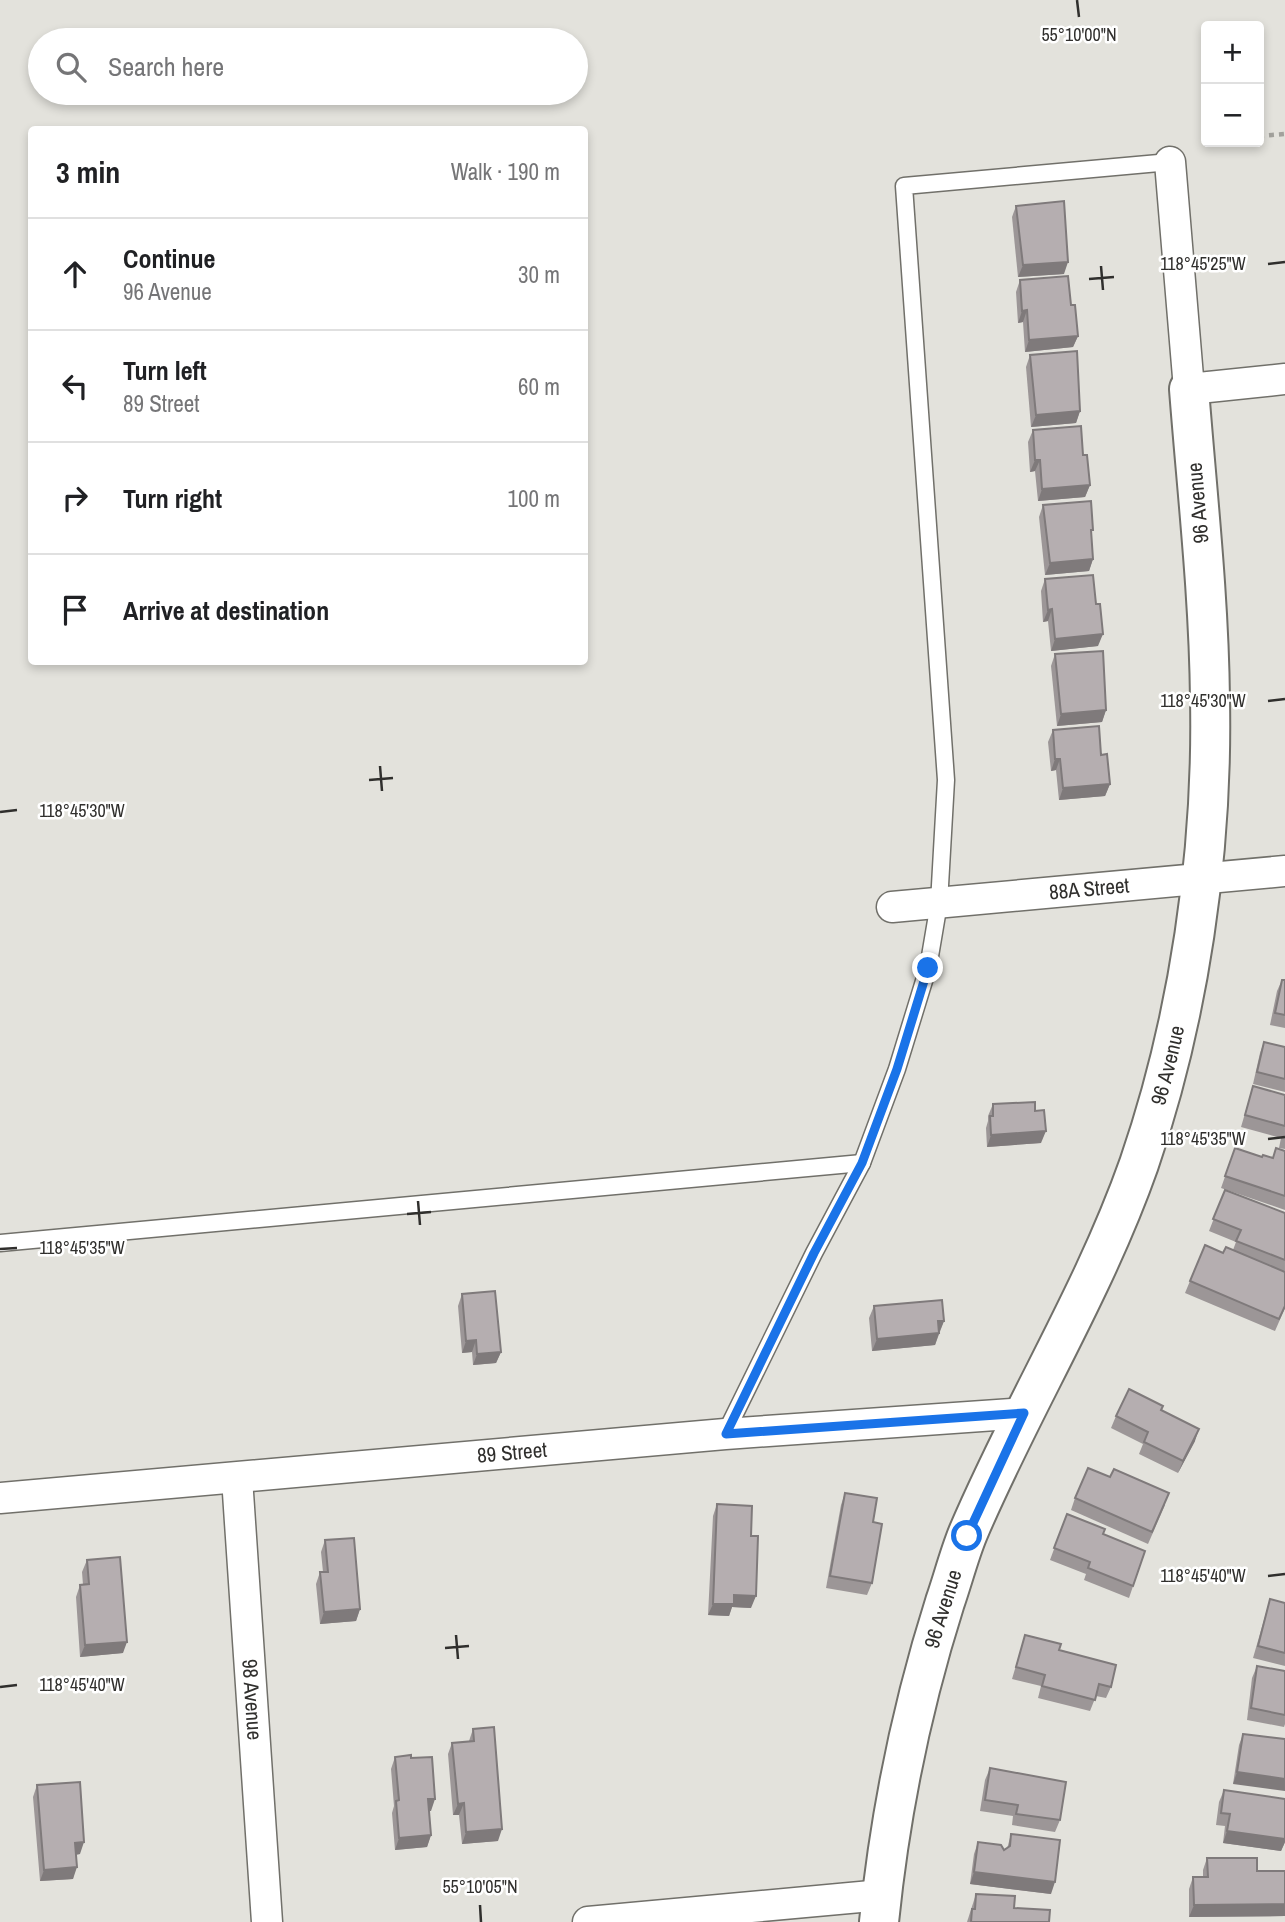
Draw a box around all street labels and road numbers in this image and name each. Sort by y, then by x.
street label: 96 Avenue [1180,461,1215,545]
street label: 88A Street [1048,870,1131,907]
street label: 96 Avenue [1143,1023,1191,1108]
street label: 89 Street [476,1435,548,1470]
street label: 96 Avenue [917,1566,969,1652]
street label: 98 Avenue [235,1658,270,1741]

